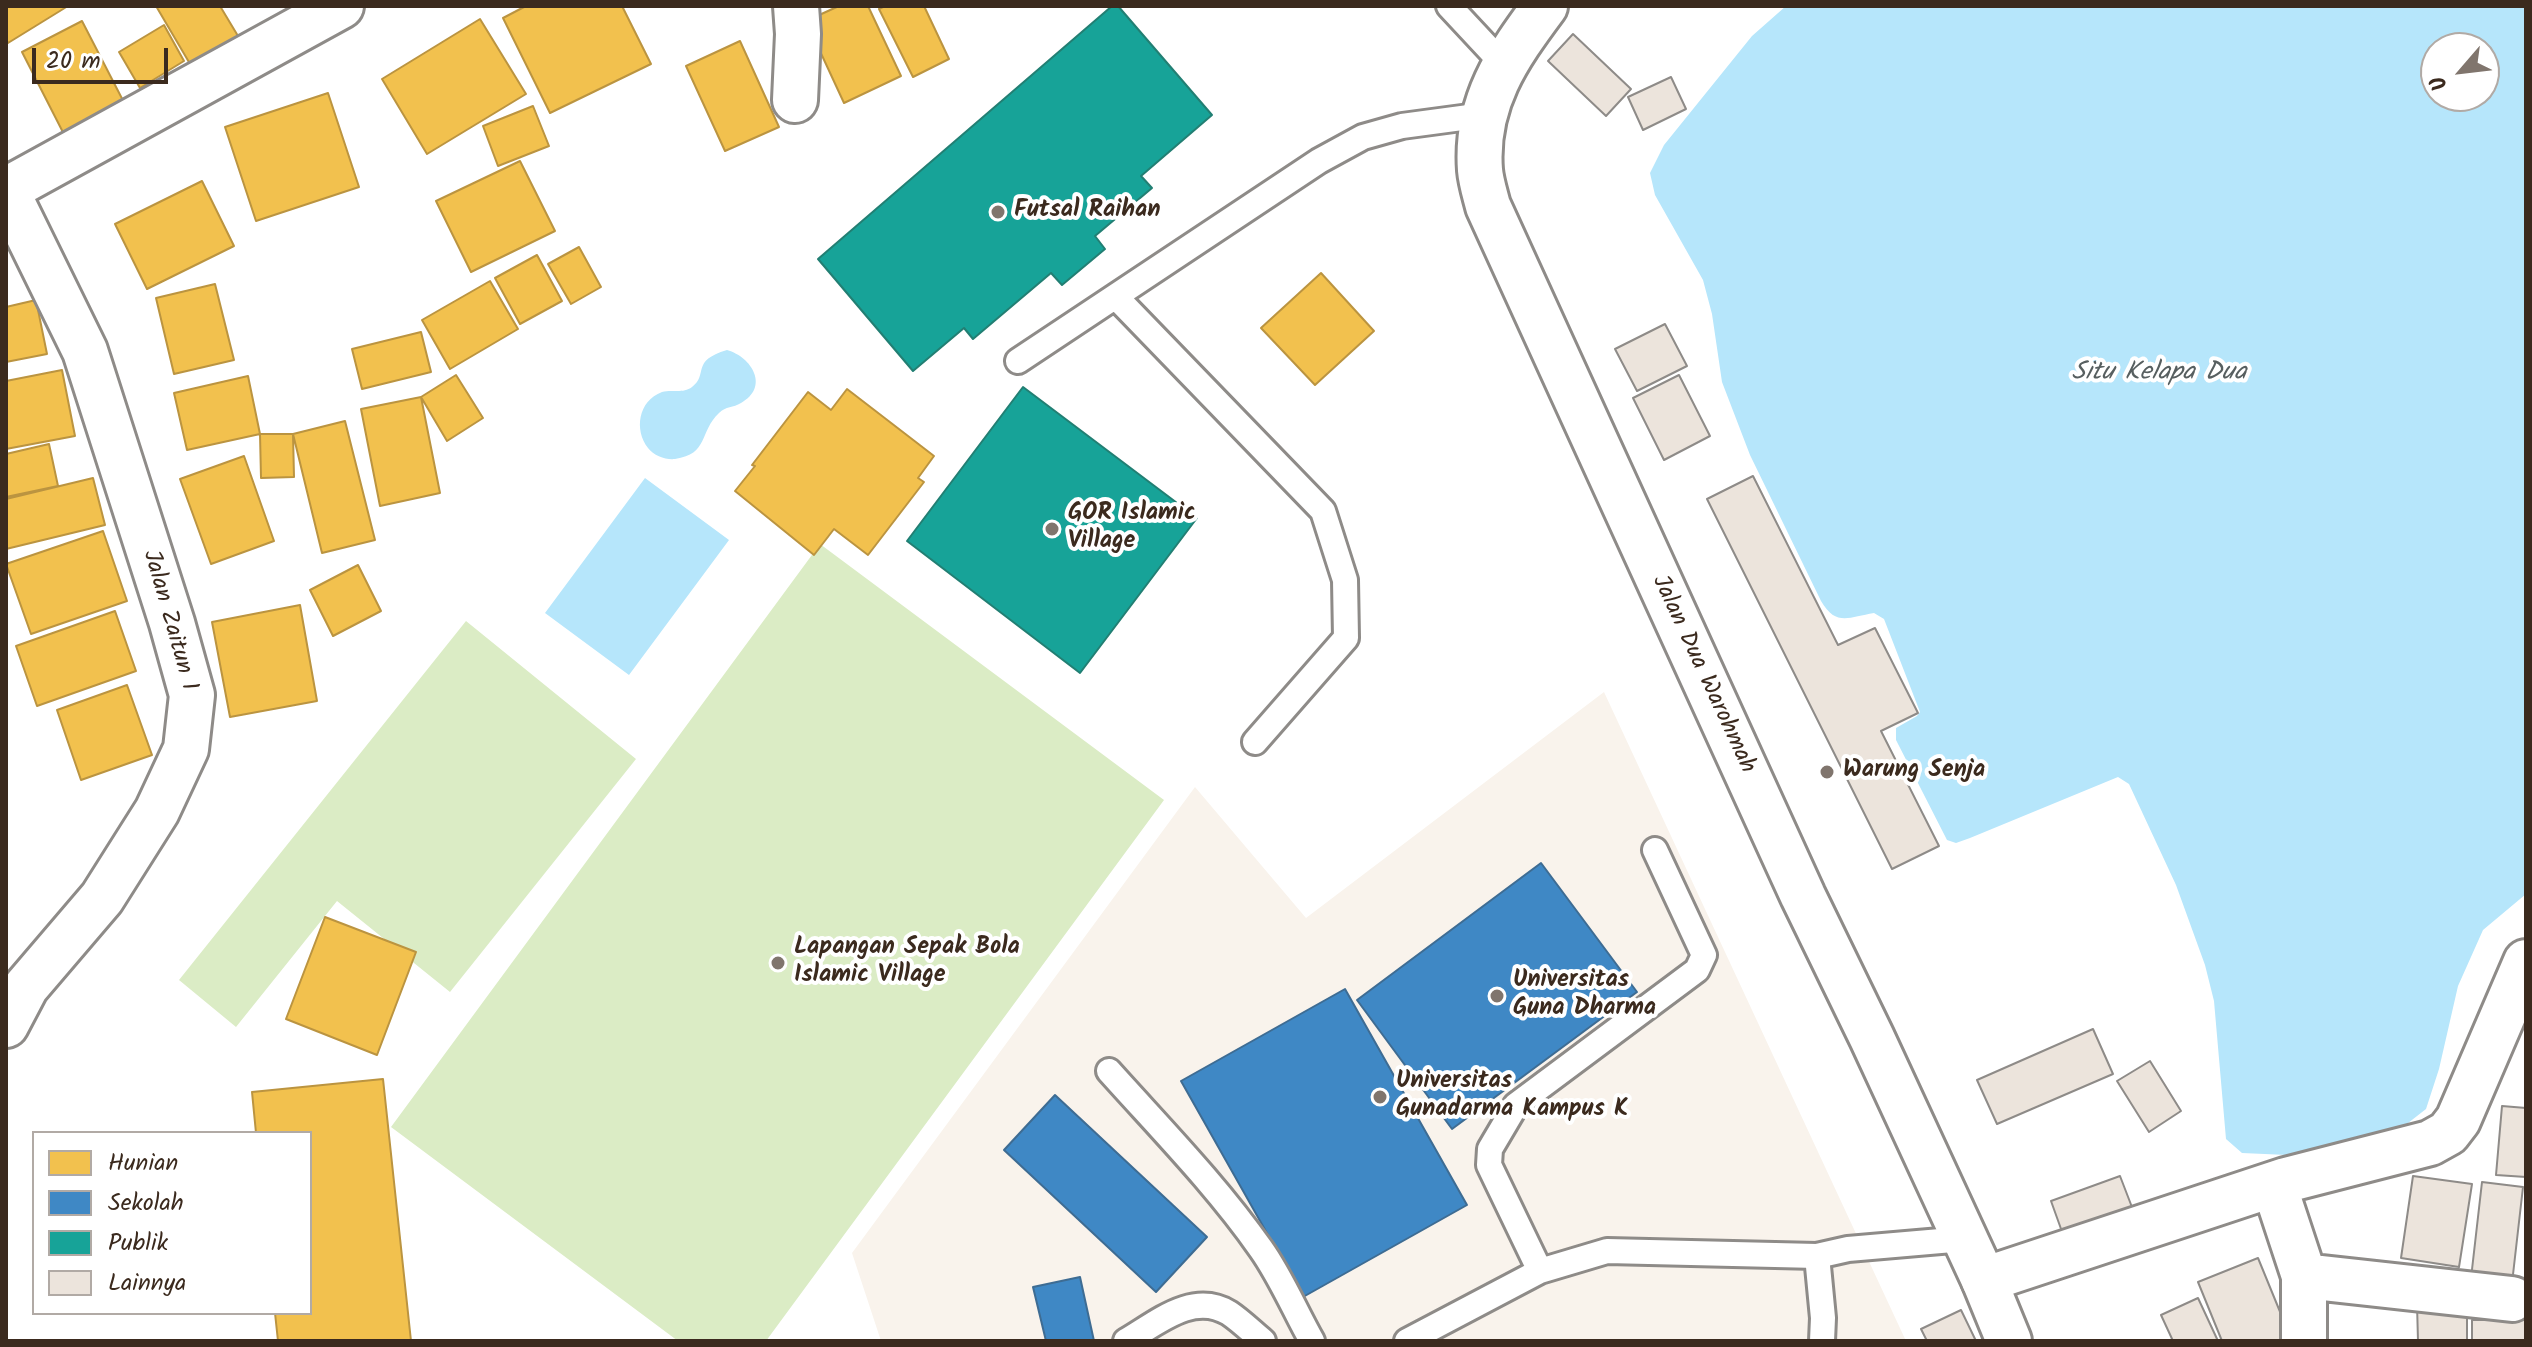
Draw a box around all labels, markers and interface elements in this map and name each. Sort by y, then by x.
scale bar [36,32,172,82]
north arrow [2420,32,2500,112]
text: 20 m [46,42,101,81]
text: U [2422,69,2459,97]
place label: Futsal Raihan [1014,198,1161,226]
marker: Futsal Raihan [989,203,1007,221]
water label: Situ Kelapa Dua [2071,359,2247,391]
place label: GOR Islamic Village [1068,501,1196,557]
marker: GOR Islamic Village [1043,520,1061,538]
street label: Jalan Zaitun 1 [134,547,202,695]
street label: Jalan Dua Warohmah [1644,572,1760,778]
place label: Warung Senja [1843,758,1985,786]
marker: Warung Senja [1818,763,1836,781]
place label: Lapangan Sepak Bola Islamic Village [794,935,1020,991]
marker: Lapangan Sepak Bola Islamic Village [769,954,787,972]
place label: Universitas Guna Dharma [1513,968,1656,1024]
marker: Universitas Guna Dharma [1488,987,1506,1005]
place label: Universitas Gunadarma Kampus K [1396,1069,1628,1125]
marker: Universitas Gunadarma Kampus K [1371,1088,1389,1106]
legend [32,1131,312,1315]
text: Hunian [108,1144,178,1183]
text: Sekolah [108,1184,184,1223]
text: Publik [108,1224,168,1263]
text: Lainnya [108,1264,186,1303]

